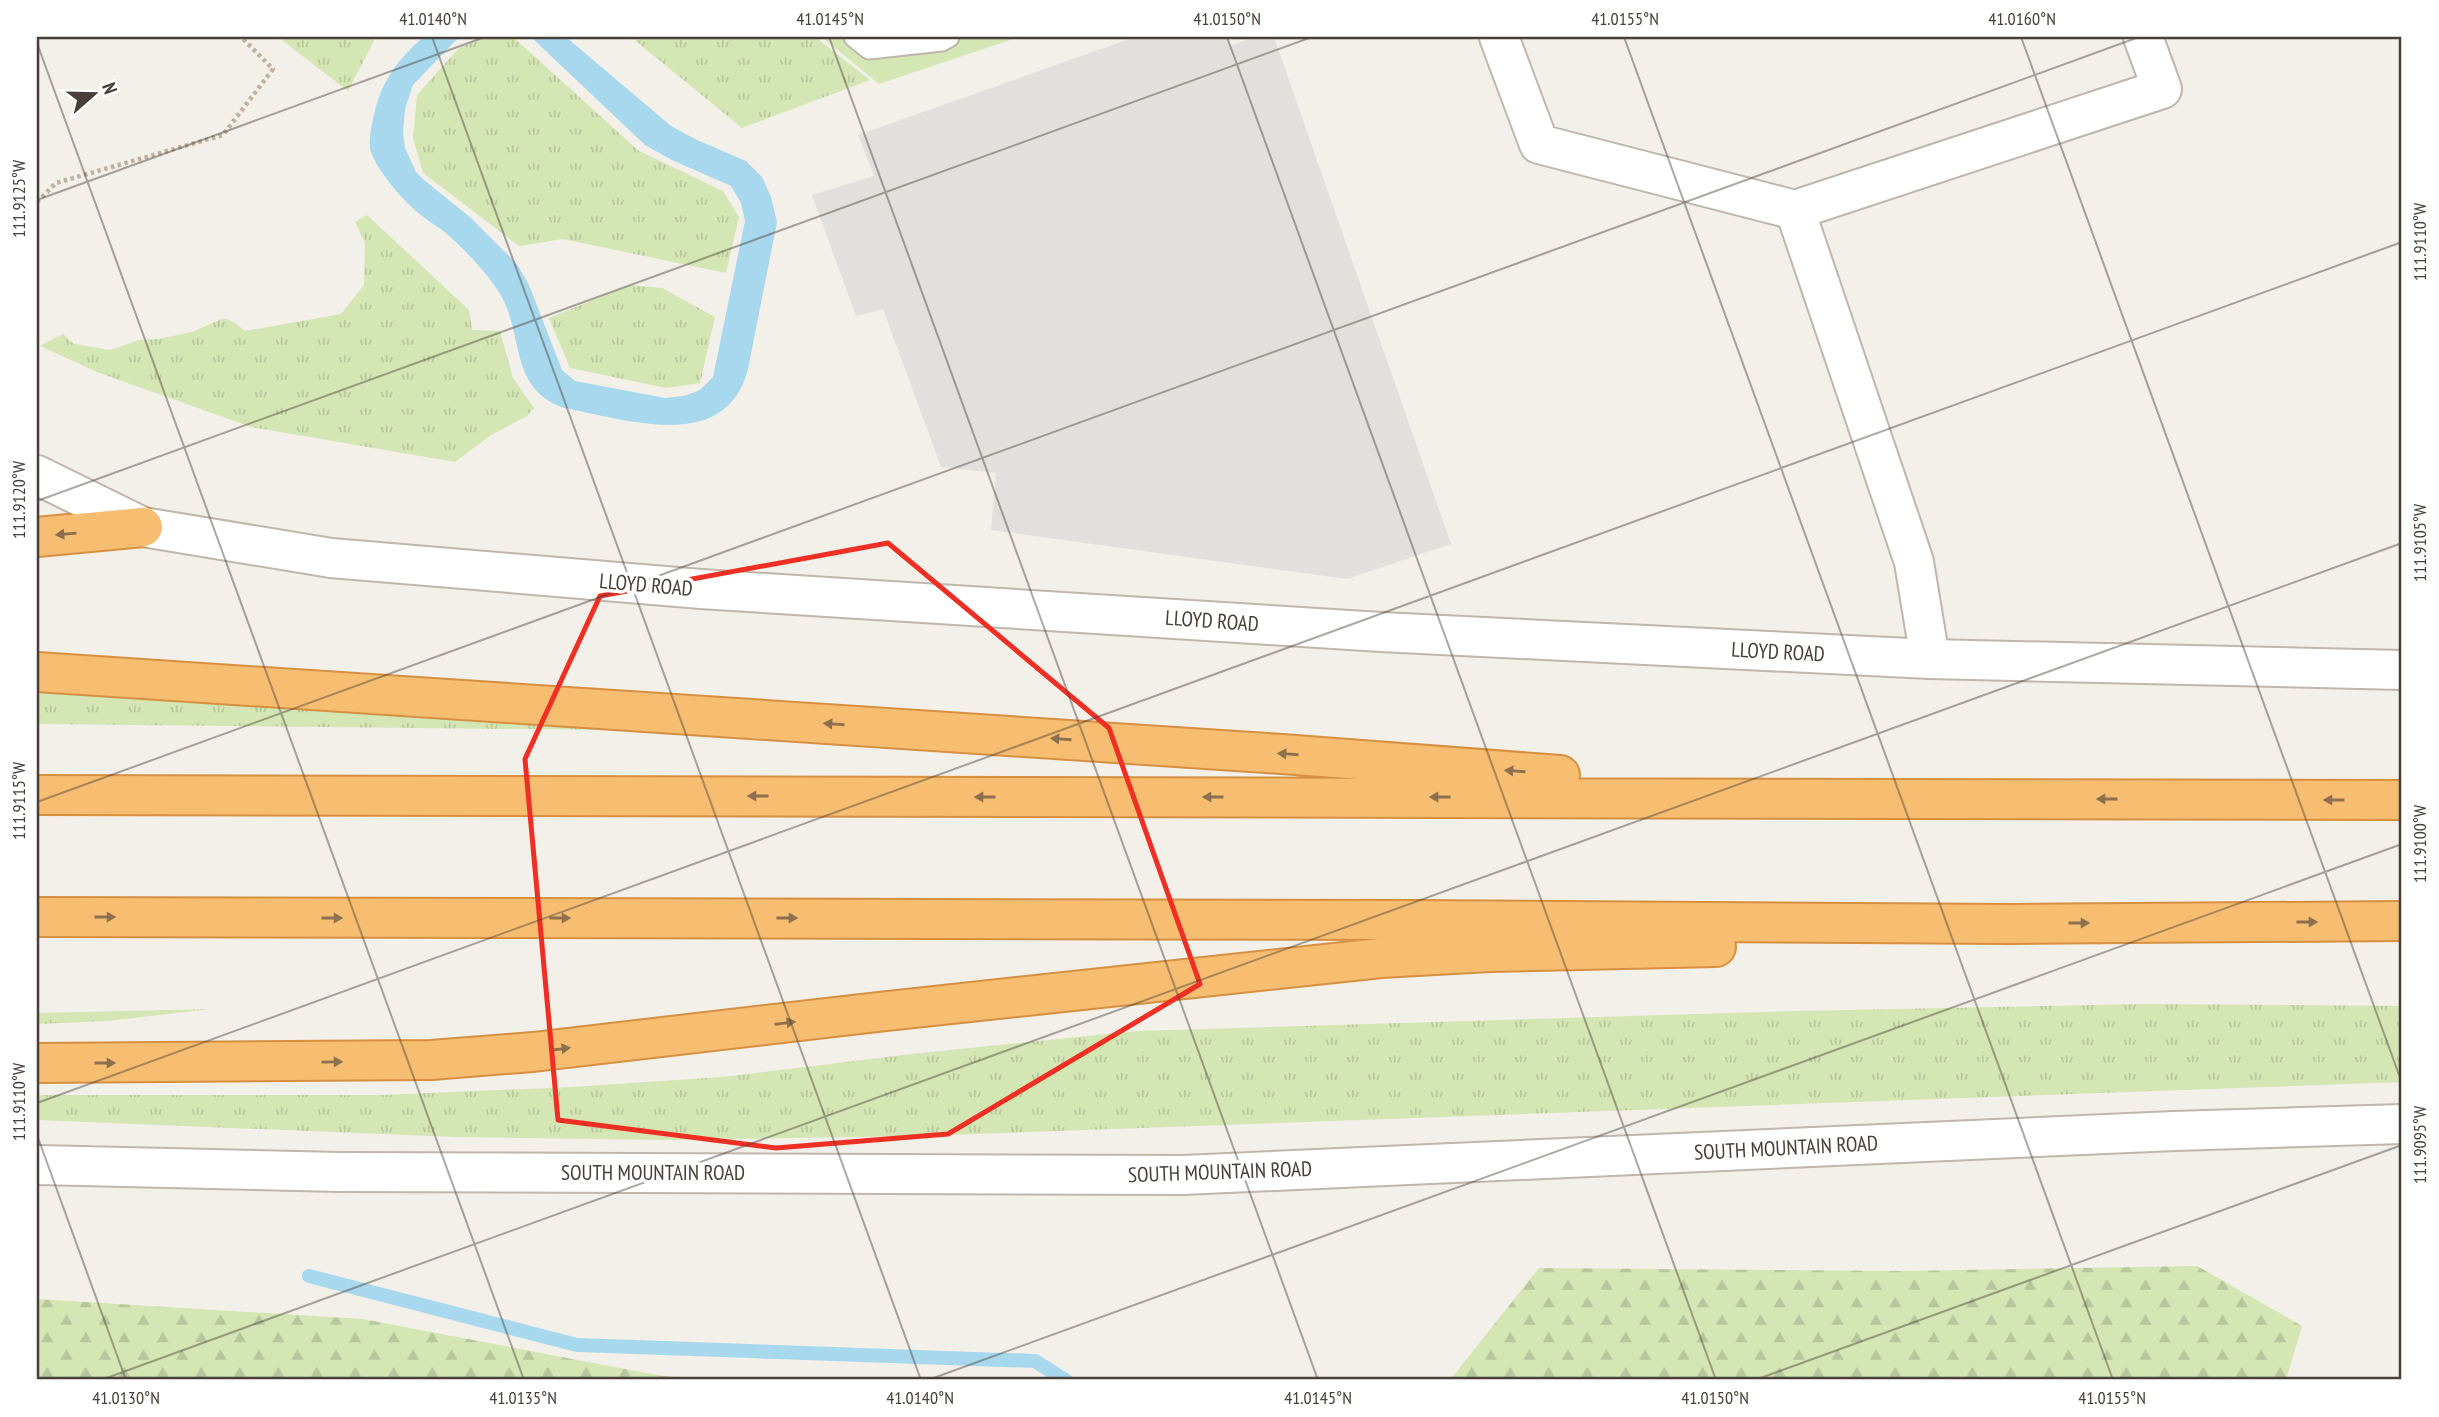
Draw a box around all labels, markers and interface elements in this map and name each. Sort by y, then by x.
text: 41.0140°N [399,7,467,30]
text: 41.0145°N [796,7,864,30]
text: 41.0150°N [1193,7,1261,30]
text: 41.0155°N [1591,7,1659,30]
text: 41.0160°N [1988,7,2056,30]
north arrow [60,60,130,130]
text: N [97,79,123,97]
text: 111.9125°W [7,160,30,238]
text: 111.9110°W [2408,203,2431,281]
text: 111.9120°W [7,461,30,539]
text: 111.9105°W [2408,504,2431,582]
one-way arrow [54,529,76,540]
street label: LLOYD ROAD [598,567,694,602]
street label: LLOYD ROAD [1164,604,1260,637]
street label: LLOYD ROAD [1731,636,1825,667]
one-way arrow [822,718,844,729]
one-way arrow [1049,733,1071,744]
one-way arrow [1276,748,1298,759]
text: 111.9115°W [7,762,30,840]
one-way arrow [1503,765,1525,776]
one-way arrow [746,790,768,802]
one-way arrow [974,791,996,802]
one-way arrow [1201,791,1223,803]
one-way arrow [1429,791,1451,803]
one-way arrow [2095,793,2117,805]
one-way arrow [2323,794,2345,806]
text: 111.9100°W [2408,805,2431,883]
one-way arrow [94,911,116,923]
one-way arrow [322,912,344,924]
one-way arrow [549,912,571,924]
one-way arrow [777,912,799,924]
one-way arrow [2296,916,2318,928]
one-way arrow [2069,917,2091,929]
one-way arrow [775,1017,797,1028]
one-way arrow [549,1044,571,1055]
one-way arrow [322,1056,344,1068]
one-way arrow [94,1057,116,1068]
text: 111.9110°W [7,1063,30,1141]
text: 111.9095°W [2408,1106,2431,1184]
street label: SOUTH MOUNTAIN ROAD [1693,1129,1879,1166]
street label: SOUTH MOUNTAIN ROAD [1128,1155,1312,1188]
street label: SOUTH MOUNTAIN ROAD [561,1159,745,1186]
text: 41.0130°N [92,1386,160,1409]
text: 41.0135°N [489,1386,557,1409]
text: 41.0140°N [886,1386,954,1409]
text: 41.0145°N [1284,1386,1352,1409]
text: 41.0150°N [1681,1386,1749,1409]
text: 41.0155°N [2078,1386,2146,1409]

